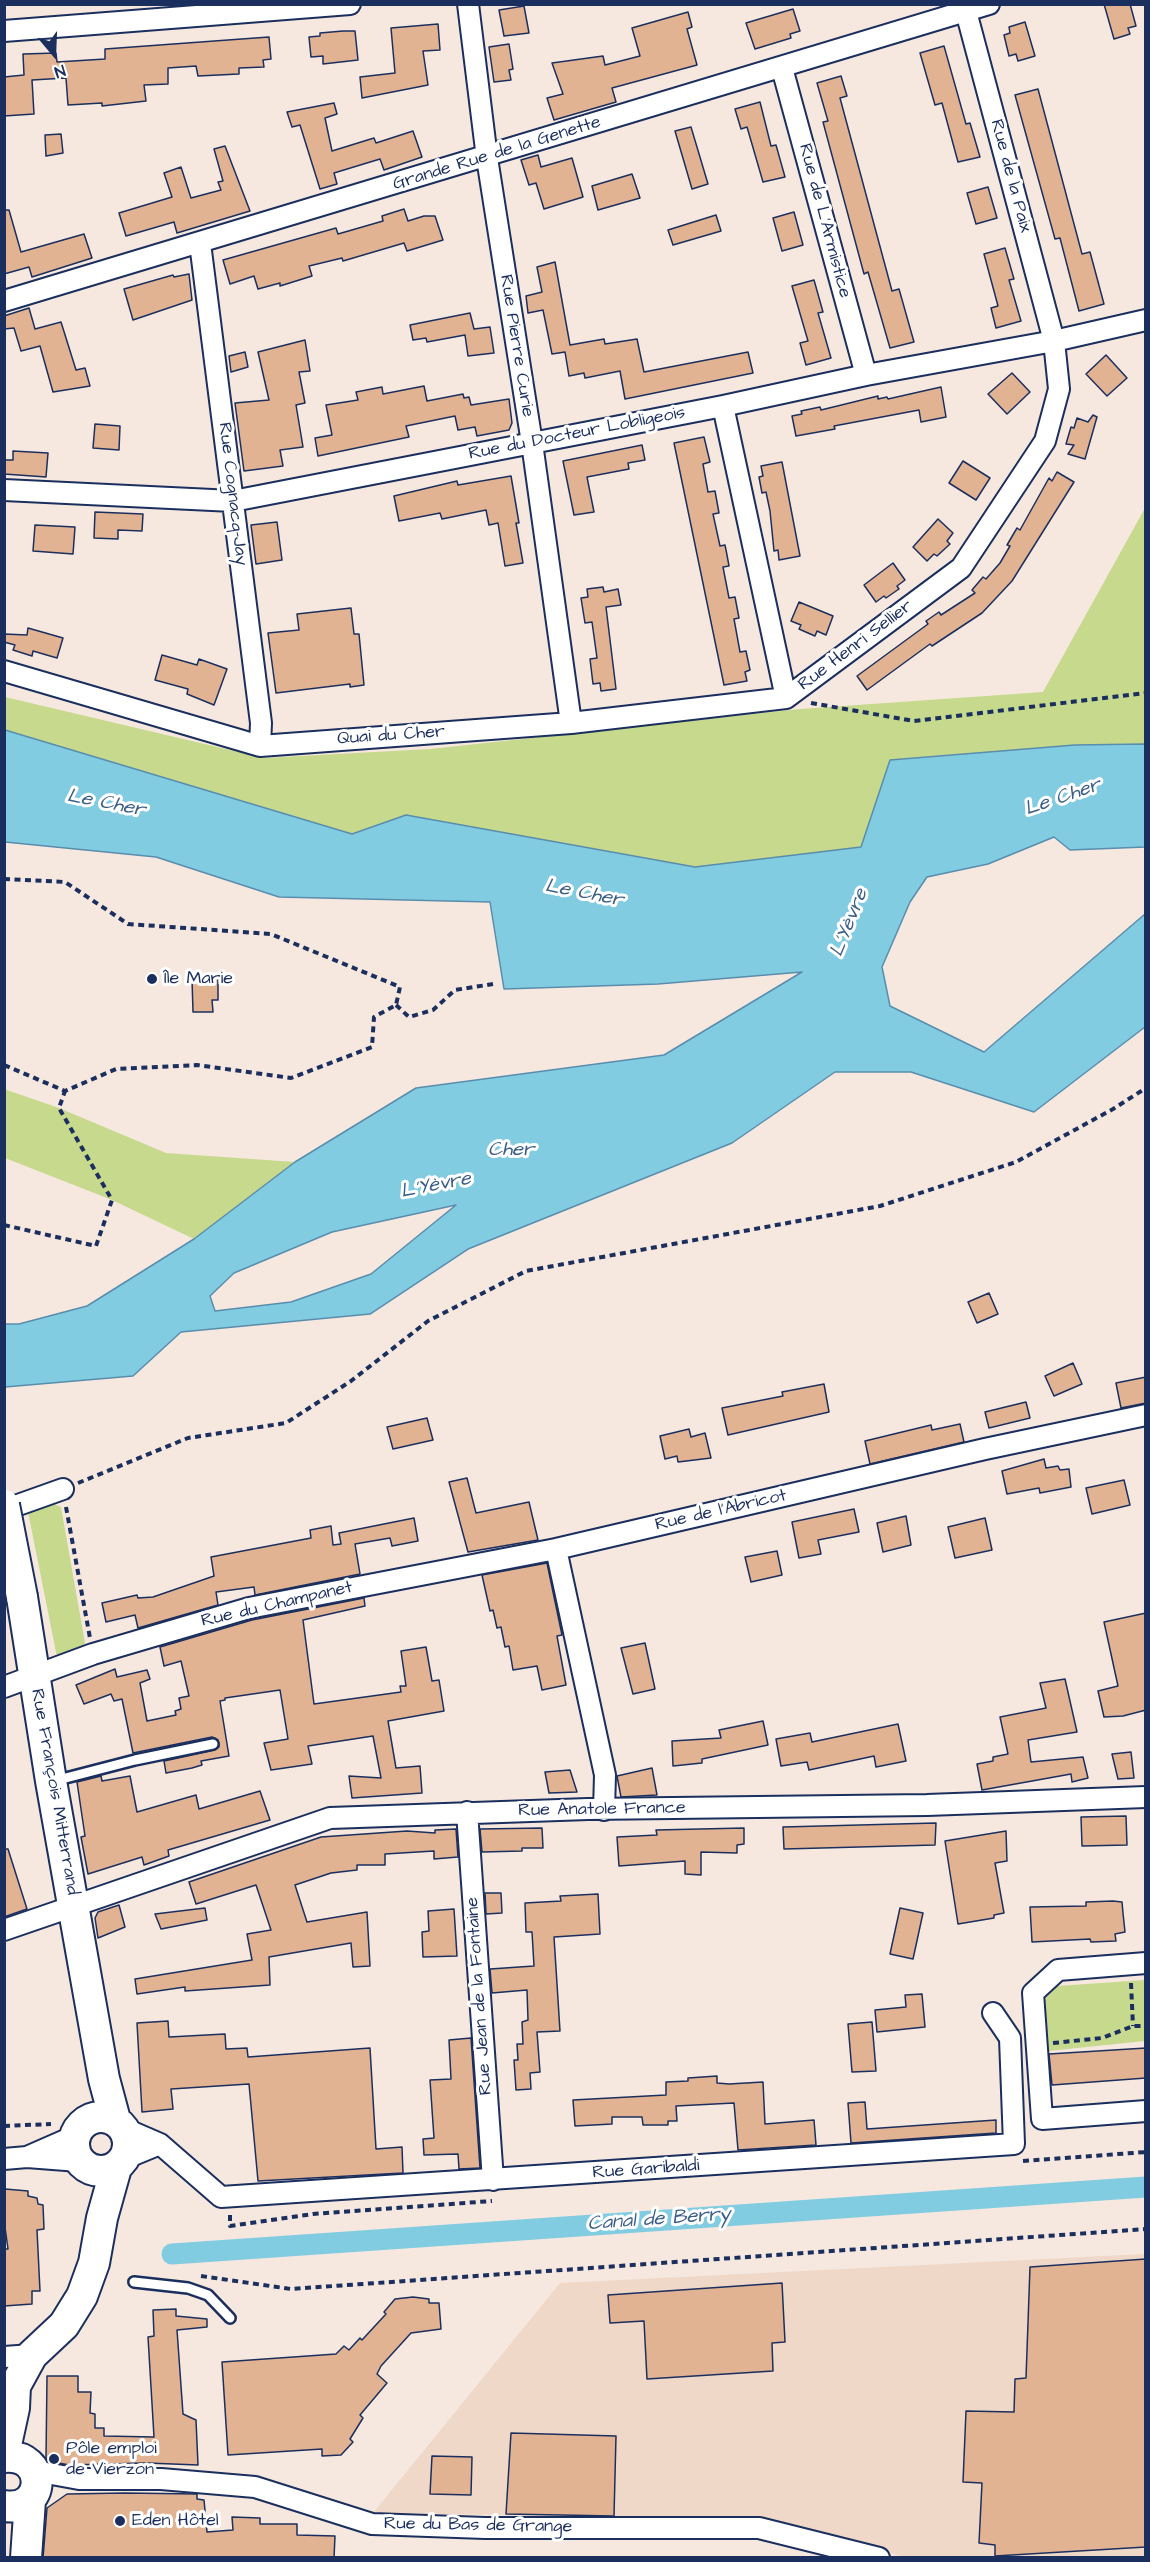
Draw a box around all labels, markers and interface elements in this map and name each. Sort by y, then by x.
north arrow [24,24,84,84]
text: N [52,59,68,83]
street label: Grande Rue de la Genette [390,112,604,196]
street label: Rue de la Paix [985,117,1035,235]
street label: Rue de L'Armistice [793,141,855,301]
street label: Rue Pierre Curie [494,273,538,419]
street label: Rue du Docteur Lobligeois [467,402,687,466]
street label: Rue Cognacq-Jay [213,421,251,567]
street label: Rue Henri Sellier [794,596,918,696]
street label: Quai du Cher [336,721,446,751]
water label: Le Cher [1022,774,1104,822]
water label: Le Cher [65,785,147,823]
water label: Le Cher [543,875,625,913]
water label: L'Yèvre [826,886,874,960]
place label: Île Marie [164,968,233,990]
marker: Île Marie [145,972,159,986]
water label: Cher [488,1139,534,1163]
water label: L'Yèvre [399,1167,473,1205]
street label: Rue de l'Abricot [653,1485,789,1537]
street label: Rue du Champanet [199,1577,355,1633]
street label: Rue François Mitterrand [25,1687,83,1897]
street label: Rue Anatole France [518,1798,686,1822]
street label: Rue Jean de la Fontaine [462,1896,498,2096]
street label: Rue Garibaldi [592,2155,700,2185]
water label: Canal de Berry [587,2203,731,2237]
place label: Pôle emploi de Vierzon [66,2438,157,2480]
marker: Pôle emploi de Vierzon [47,2452,61,2466]
place label: Eden Hôtel [132,2510,219,2532]
marker: Eden Hôtel [113,2514,127,2528]
street label: Rue du Bas de Grange [384,2514,572,2538]

